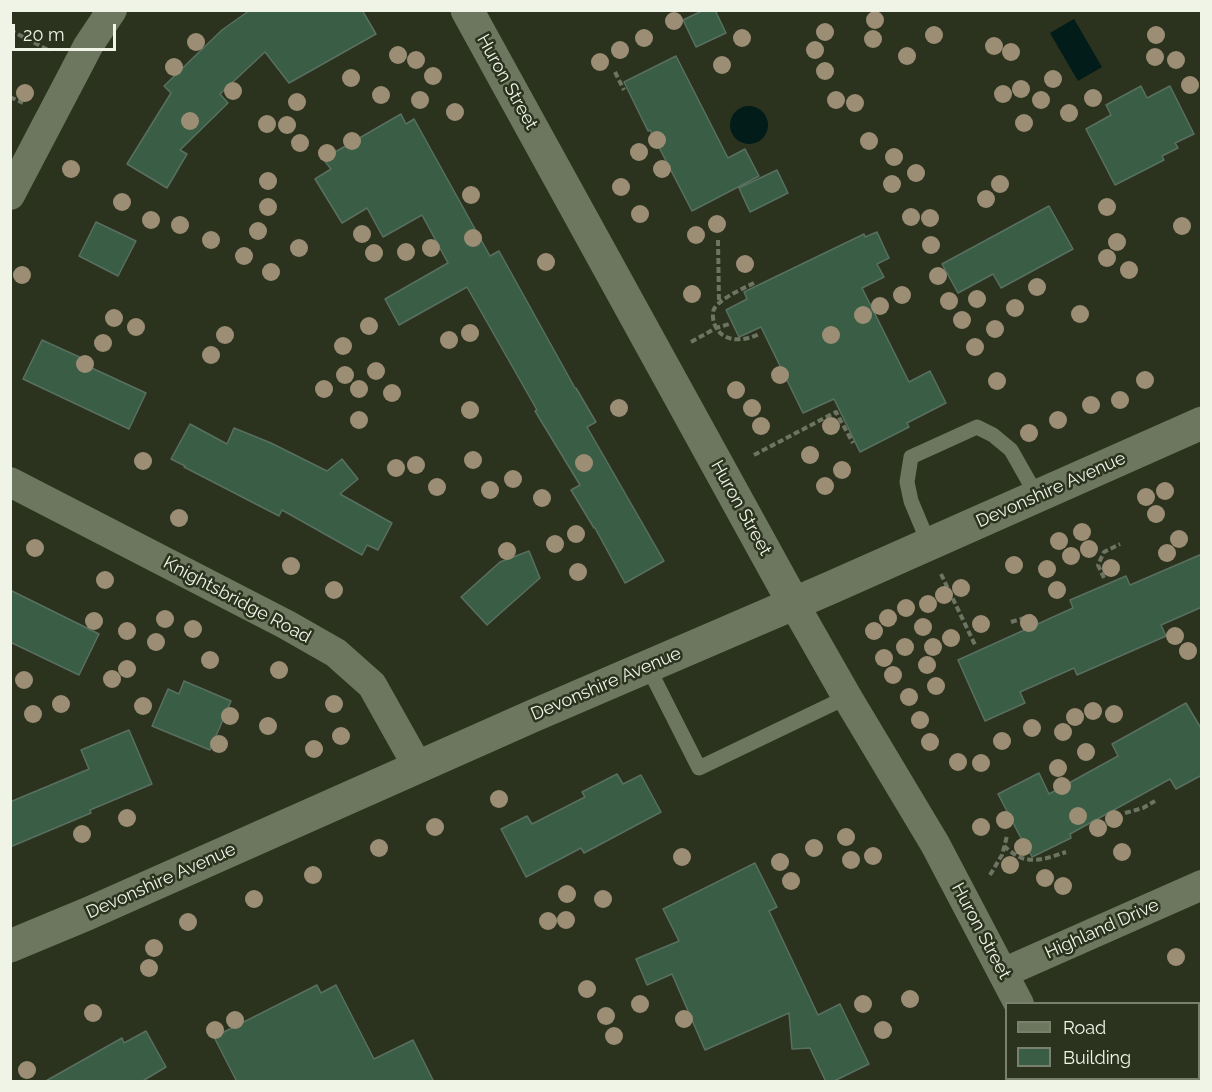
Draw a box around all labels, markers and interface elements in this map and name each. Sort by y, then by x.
scale bar [15,12,118,50]
text: 20 m [23,24,65,45]
street label: Huron Street [472,31,542,133]
street label: Devonshire Avenue [973,447,1129,533]
street label: Huron Street [706,457,776,559]
street label: Knightsbridge Road [159,552,315,648]
street label: Devonshire Avenue [528,643,684,725]
street label: Devonshire Avenue [83,838,239,924]
street label: Huron Street [947,879,1015,983]
street label: Highland Drive [1042,894,1162,964]
legend [1005,1002,1200,1080]
text: Road [1063,1017,1106,1038]
text: Building [1063,1047,1131,1068]

